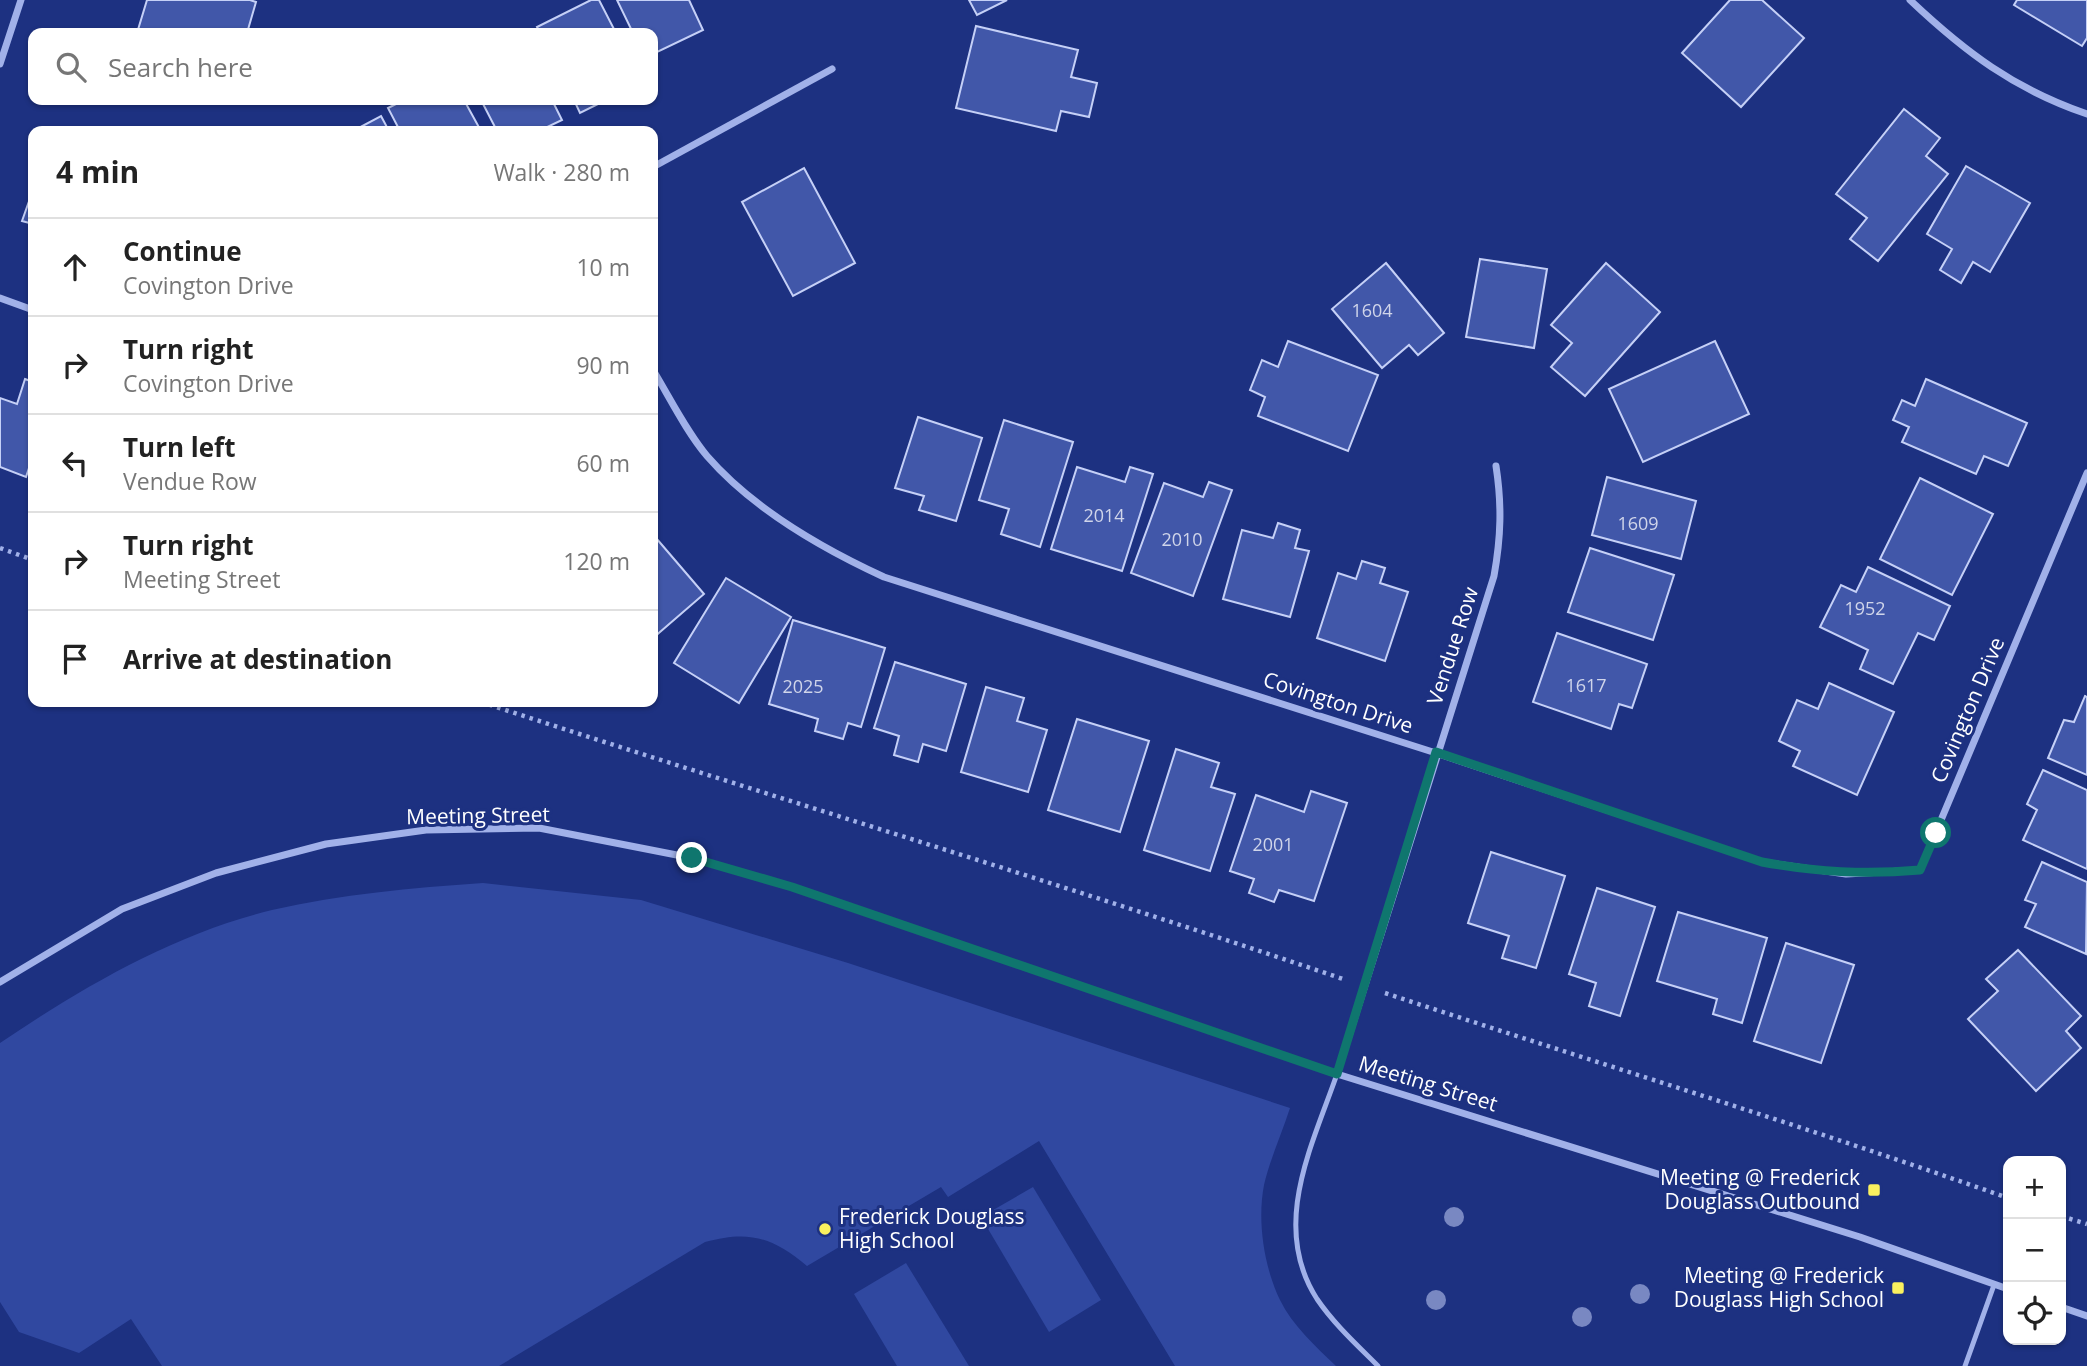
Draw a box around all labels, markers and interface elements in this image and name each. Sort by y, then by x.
search box [28,28,658,105]
icon: search [52,48,90,86]
text: Search here [108,49,253,85]
text: 4 min [56,151,139,192]
text: Walk · 280 m [493,156,630,188]
text: Continue [123,233,242,269]
icon: ahead [56,248,94,286]
text: 10 m [576,251,630,283]
text: Covington Drive [123,269,294,301]
house number: 1604 [1351,298,1393,322]
text: Turn right [123,331,254,367]
icon: right [56,346,94,384]
text: 90 m [576,349,630,381]
text: Covington Drive [123,367,294,399]
text: Turn left [123,429,235,465]
icon: left [56,444,94,482]
text: 60 m [576,447,630,479]
text: Vendue Row [123,465,257,497]
house number: 2014 [1083,503,1125,527]
house number: 1609 [1617,511,1659,535]
text: Turn right [123,527,254,563]
house number: 2010 [1161,527,1203,551]
icon: right [56,542,94,580]
text: 120 m [563,545,630,577]
text: Meeting Street [123,563,280,595]
street label: Vendue Row [1420,583,1484,708]
house number: 1952 [1844,596,1886,620]
street label: Covington Drive [1924,632,2010,787]
icon: arrive [56,640,94,678]
text: Arrive at destination [123,641,392,677]
street label: Covington Drive [1260,665,1417,739]
house number: 1617 [1565,673,1607,697]
house number: 2025 [782,674,824,698]
street label: Meeting Street [406,800,550,830]
route start [1920,817,1951,848]
house number: 2001 [1252,832,1294,856]
route end [676,842,707,873]
street label: Meeting Street [1356,1049,1501,1117]
map controls [2003,1156,2066,1345]
button: + [2003,1156,2066,1219]
place label: Meeting @ Frederick Douglass Outbound [1660,1163,1860,1215]
marker: Meeting @ Frederick Douglass Outbound [1866,1182,1882,1198]
place label: Frederick Douglass High School [839,1202,1024,1254]
button: − [2003,1219,2066,1282]
marker: Frederick Douglass High School [817,1221,833,1237]
place label: Meeting @ Frederick Douglass High School [1674,1261,1884,1313]
marker: Meeting @ Frederick Douglass High School [1890,1280,1906,1296]
button: locate [2003,1282,2066,1345]

